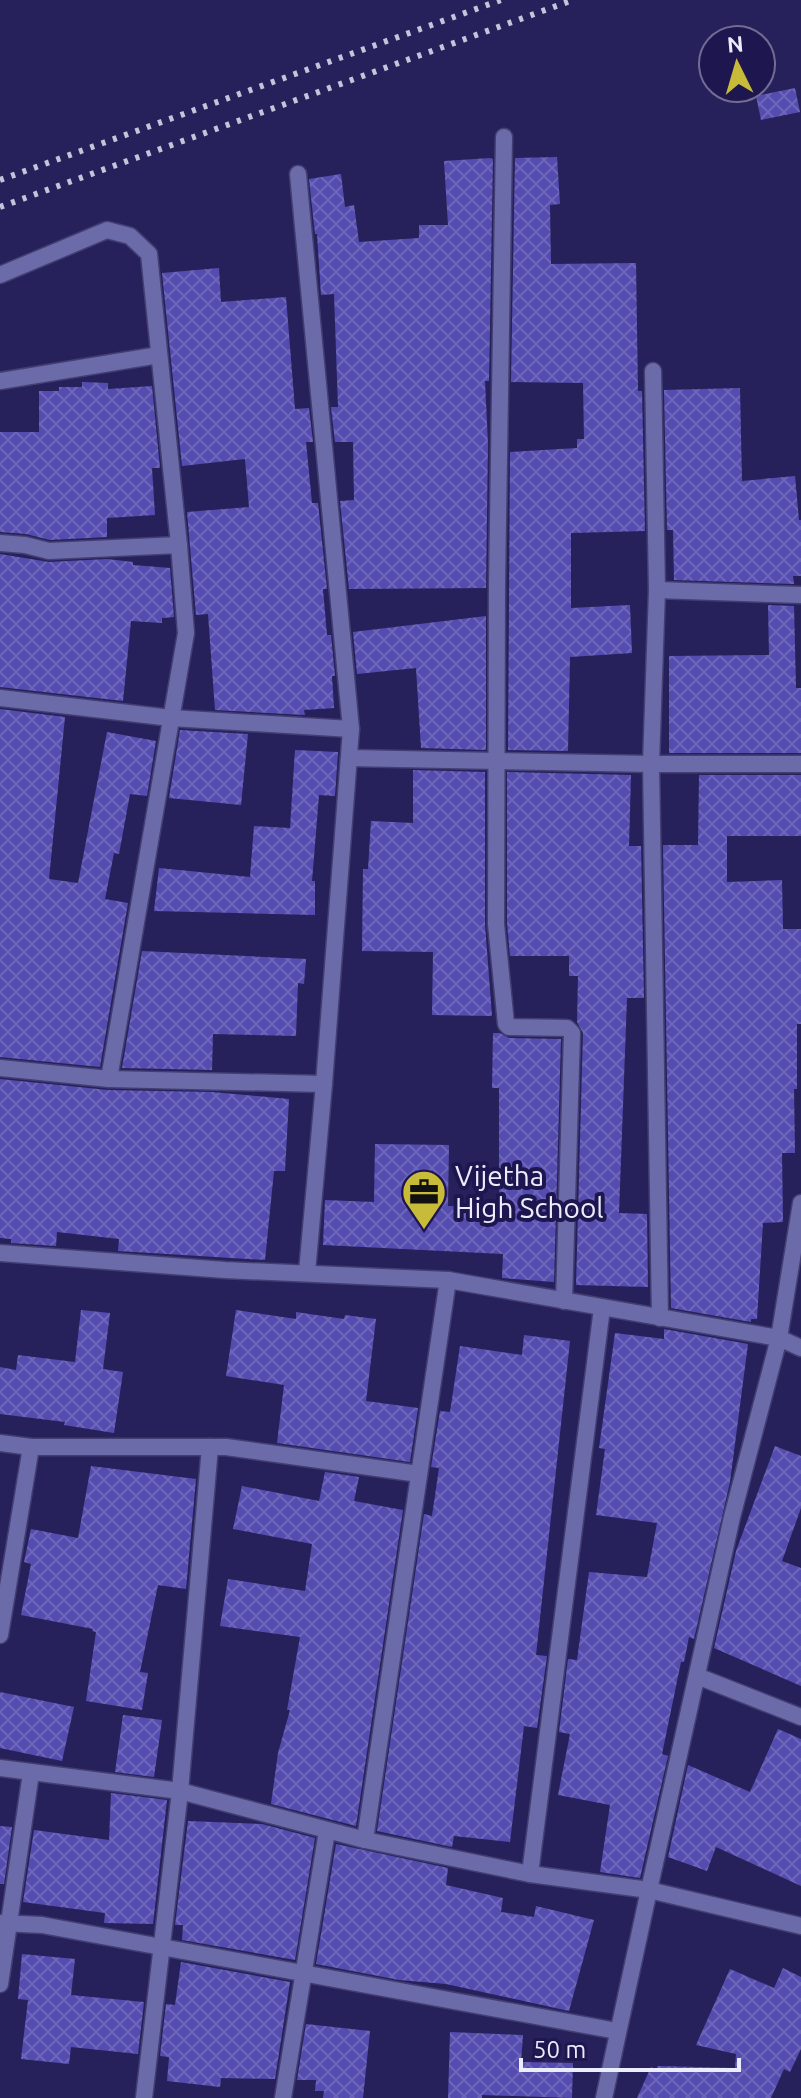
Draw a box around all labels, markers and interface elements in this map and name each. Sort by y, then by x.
north arrow [697,24,777,104]
text: N [726,30,744,57]
place label: Vijetha High School [455,1160,604,1223]
office icon: Vijetha High School [400,1168,448,1231]
scale bar [521,2022,739,2072]
text: 50 m [533,2036,586,2063]

